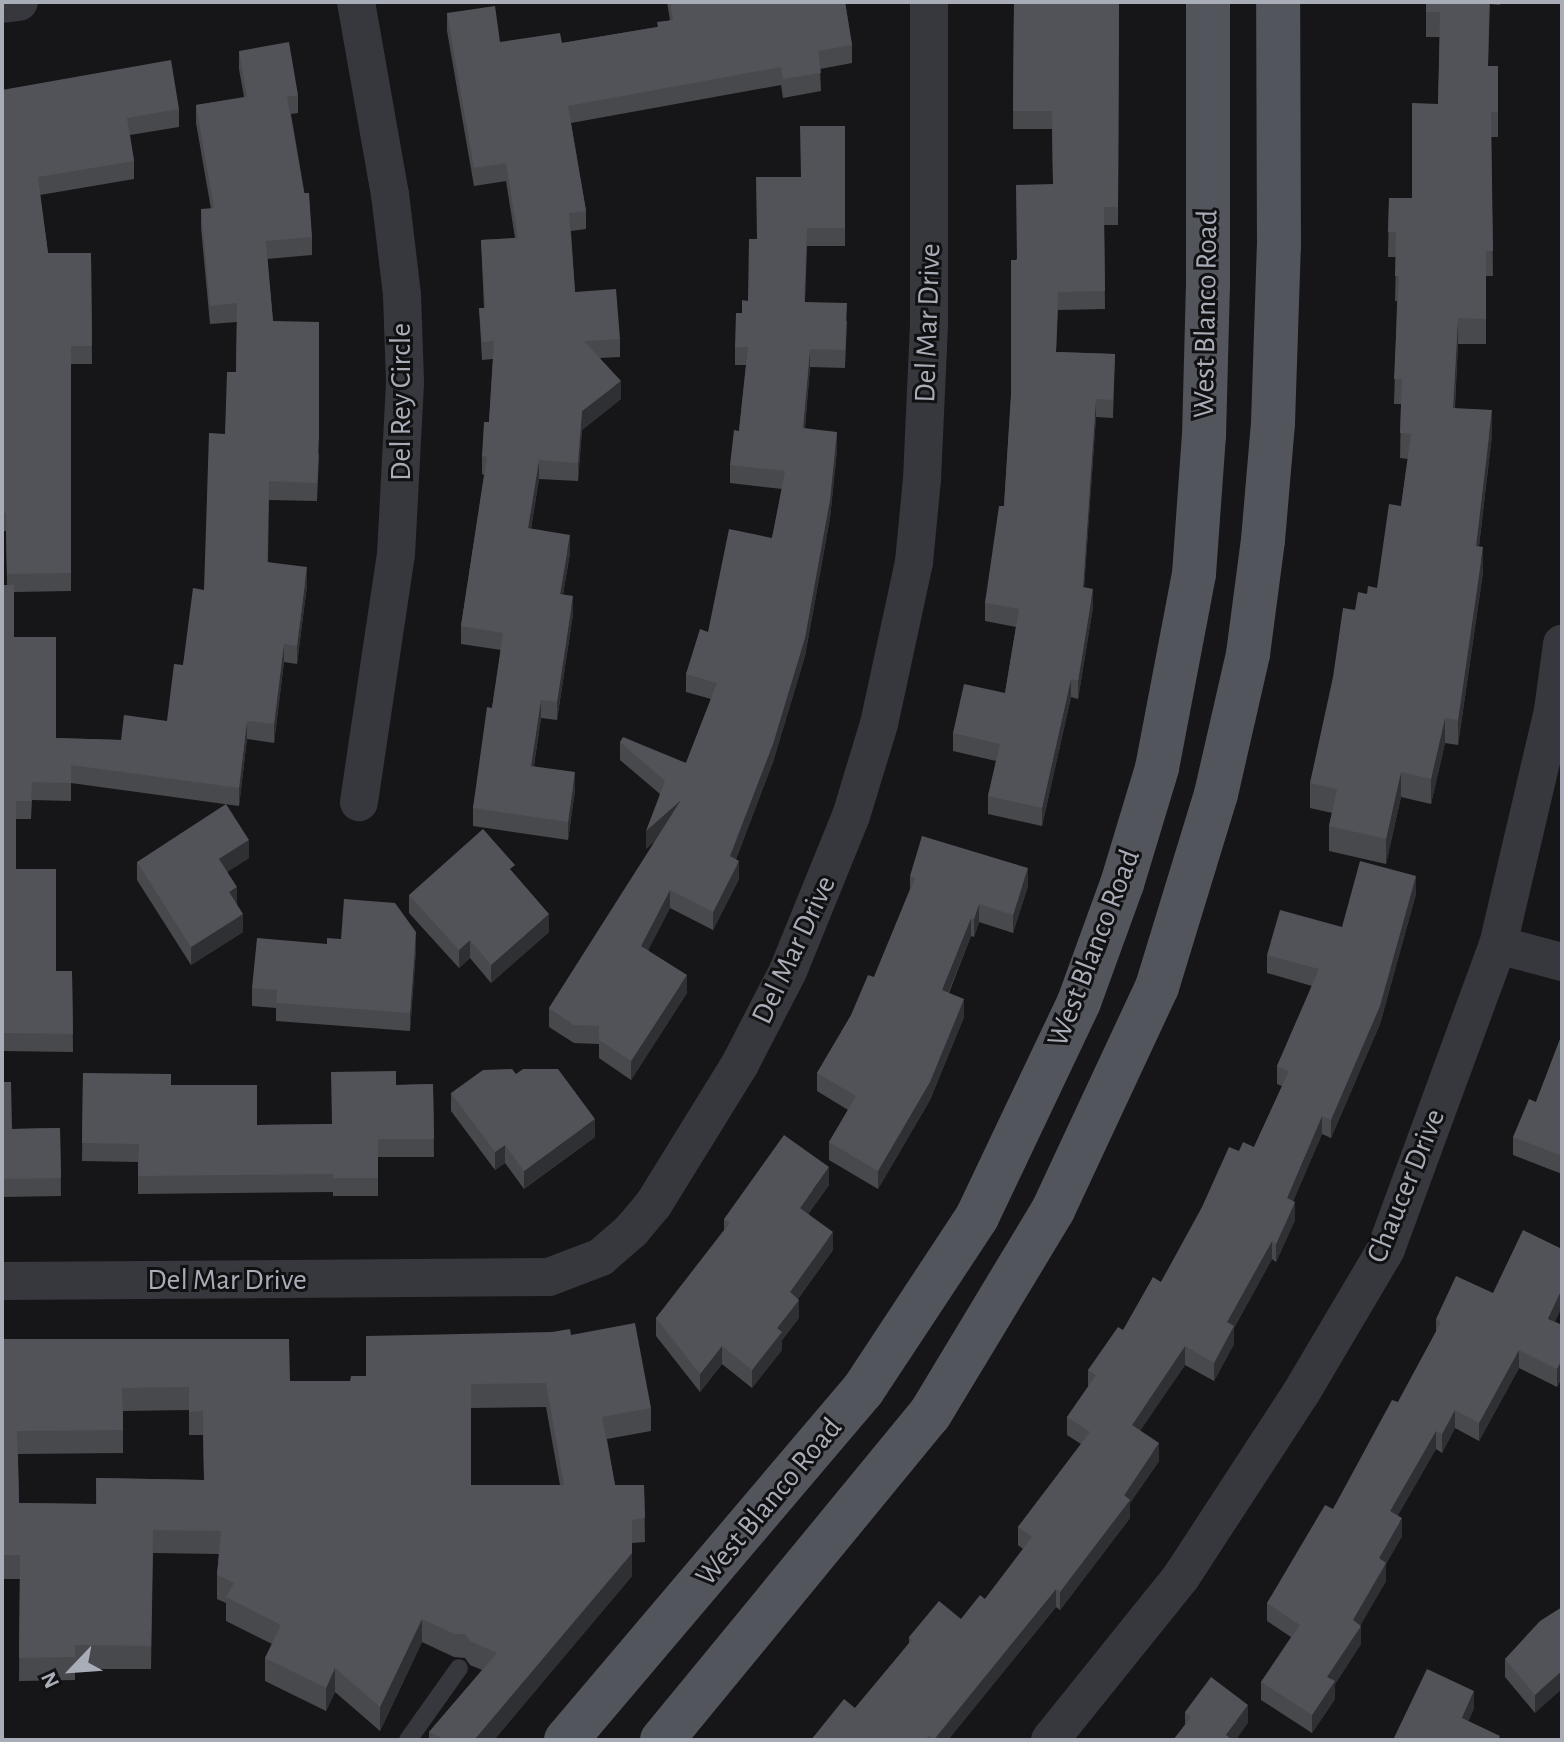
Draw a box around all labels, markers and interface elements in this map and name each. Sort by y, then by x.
street label: West Blanco Road [1186,210,1226,418]
street label: Del Mar Drive [907,243,949,403]
street label: Del Rey Circle [383,323,419,481]
street label: West Blanco Road [1040,844,1148,1052]
street label: Del Mar Drive [744,870,844,1030]
street label: Chaucer Drive [1359,1104,1453,1268]
street label: Del Mar Drive [147,1262,307,1298]
street label: West Blanco Road [688,1411,850,1593]
north arrow [32,1630,112,1710]
text: N [37,1669,63,1692]

